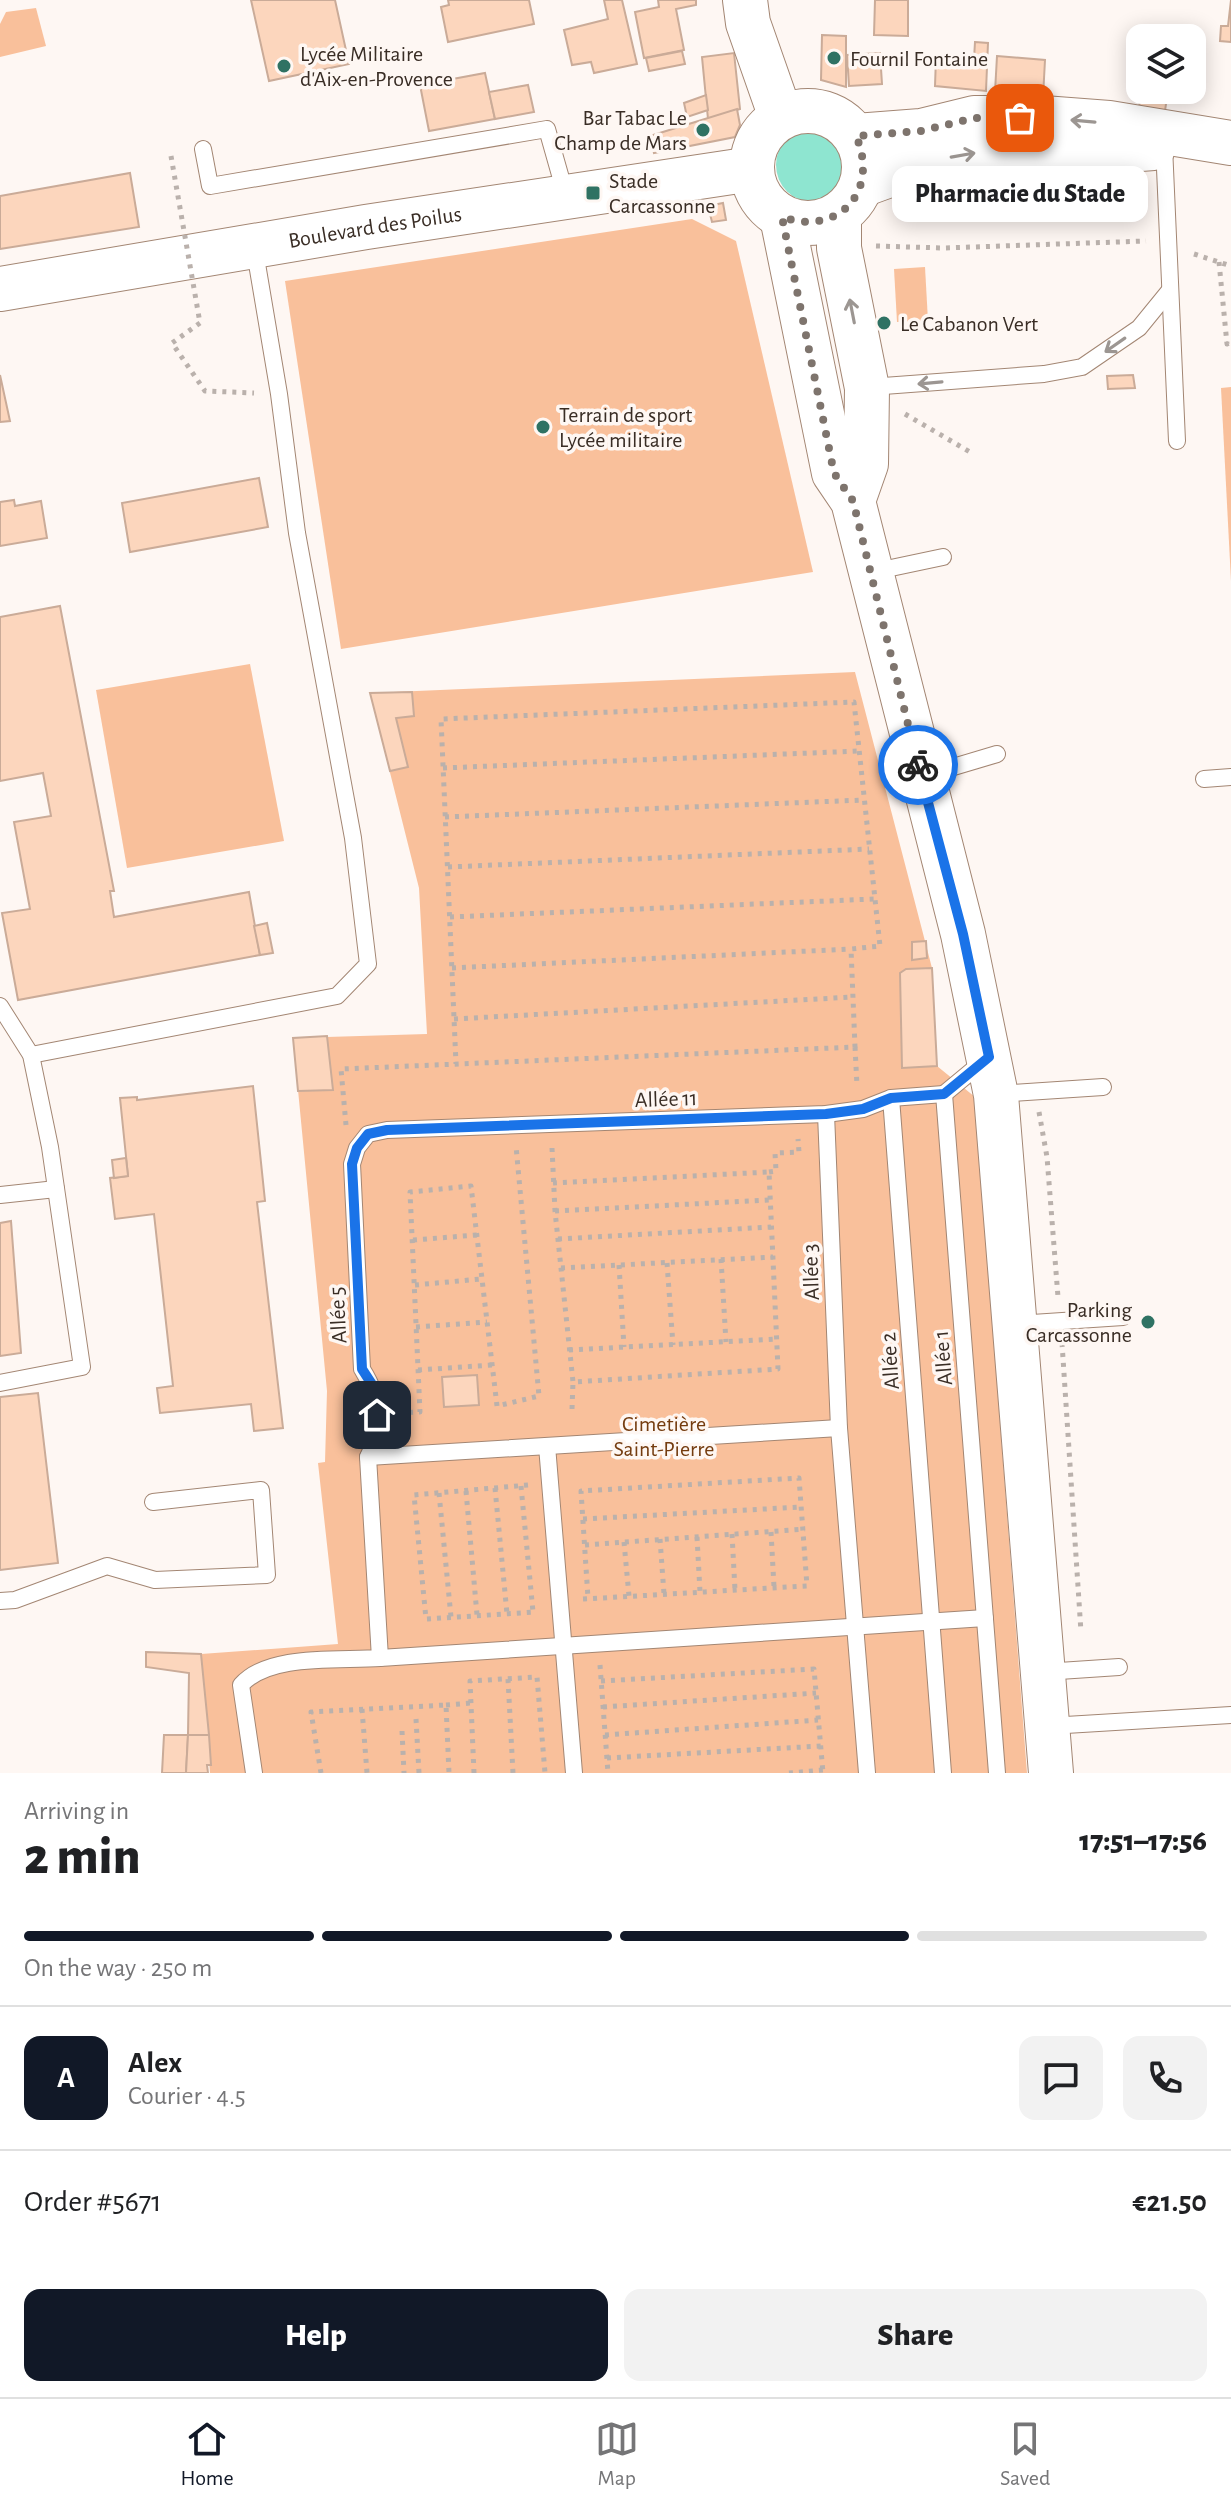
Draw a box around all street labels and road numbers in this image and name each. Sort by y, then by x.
street label: Boulevard des Poilus [287,203,463,252]
street label: Allée 11 [634,1087,698,1111]
street label: Allée 3 [799,1243,823,1301]
street label: Allée 5 [326,1286,350,1344]
street label: Allée 1 [930,1330,956,1386]
street label: Allée 2 [877,1331,903,1390]

